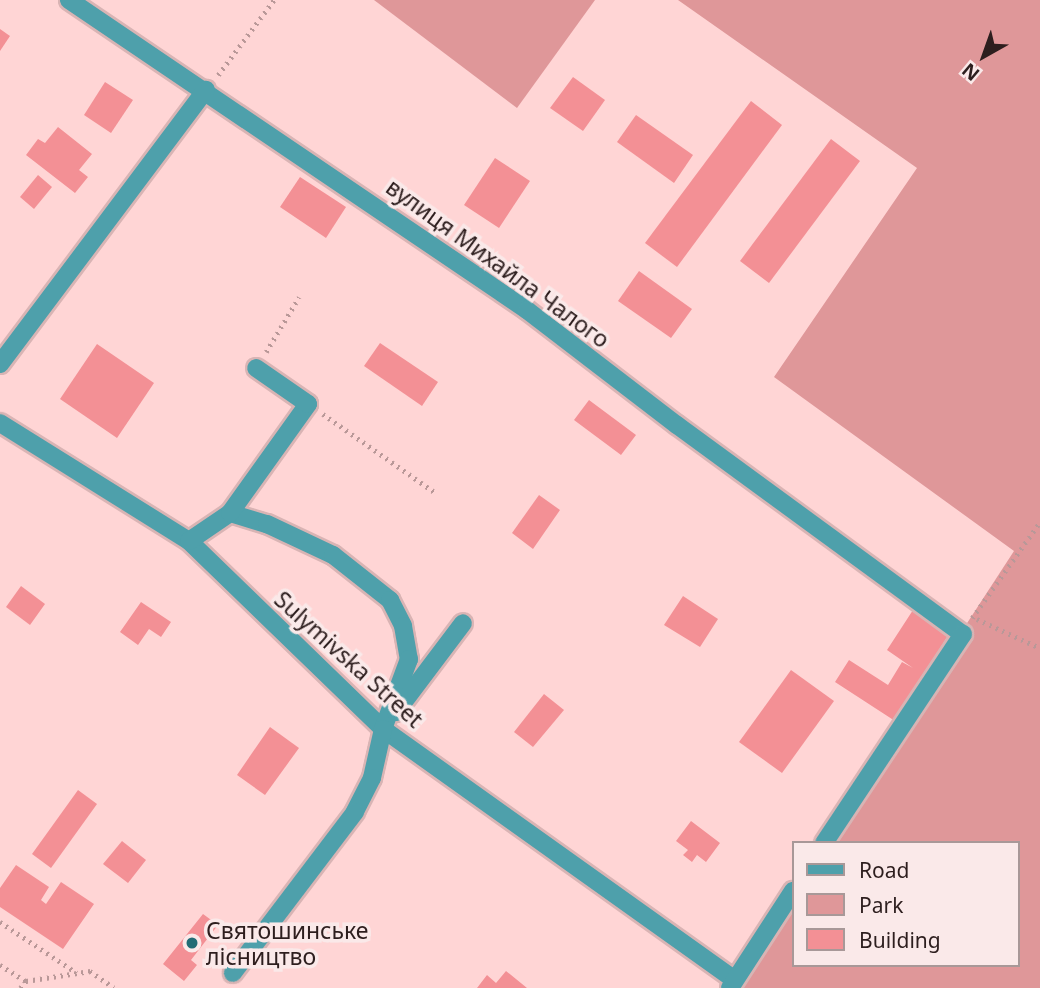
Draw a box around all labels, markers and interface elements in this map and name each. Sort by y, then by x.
north arrow [949,21,1019,91]
text: N [956,57,985,87]
street label: вулиця Михайла Чалого [381,173,615,353]
street label: Sulymivska Street [269,585,429,733]
legend [792,841,1019,967]
text: Road [859,856,909,884]
text: Park [859,891,903,919]
place label: Святошинське лісництво [206,916,368,970]
text: Building [859,926,941,954]
marker: Святошинське лісництво [184,935,200,951]

